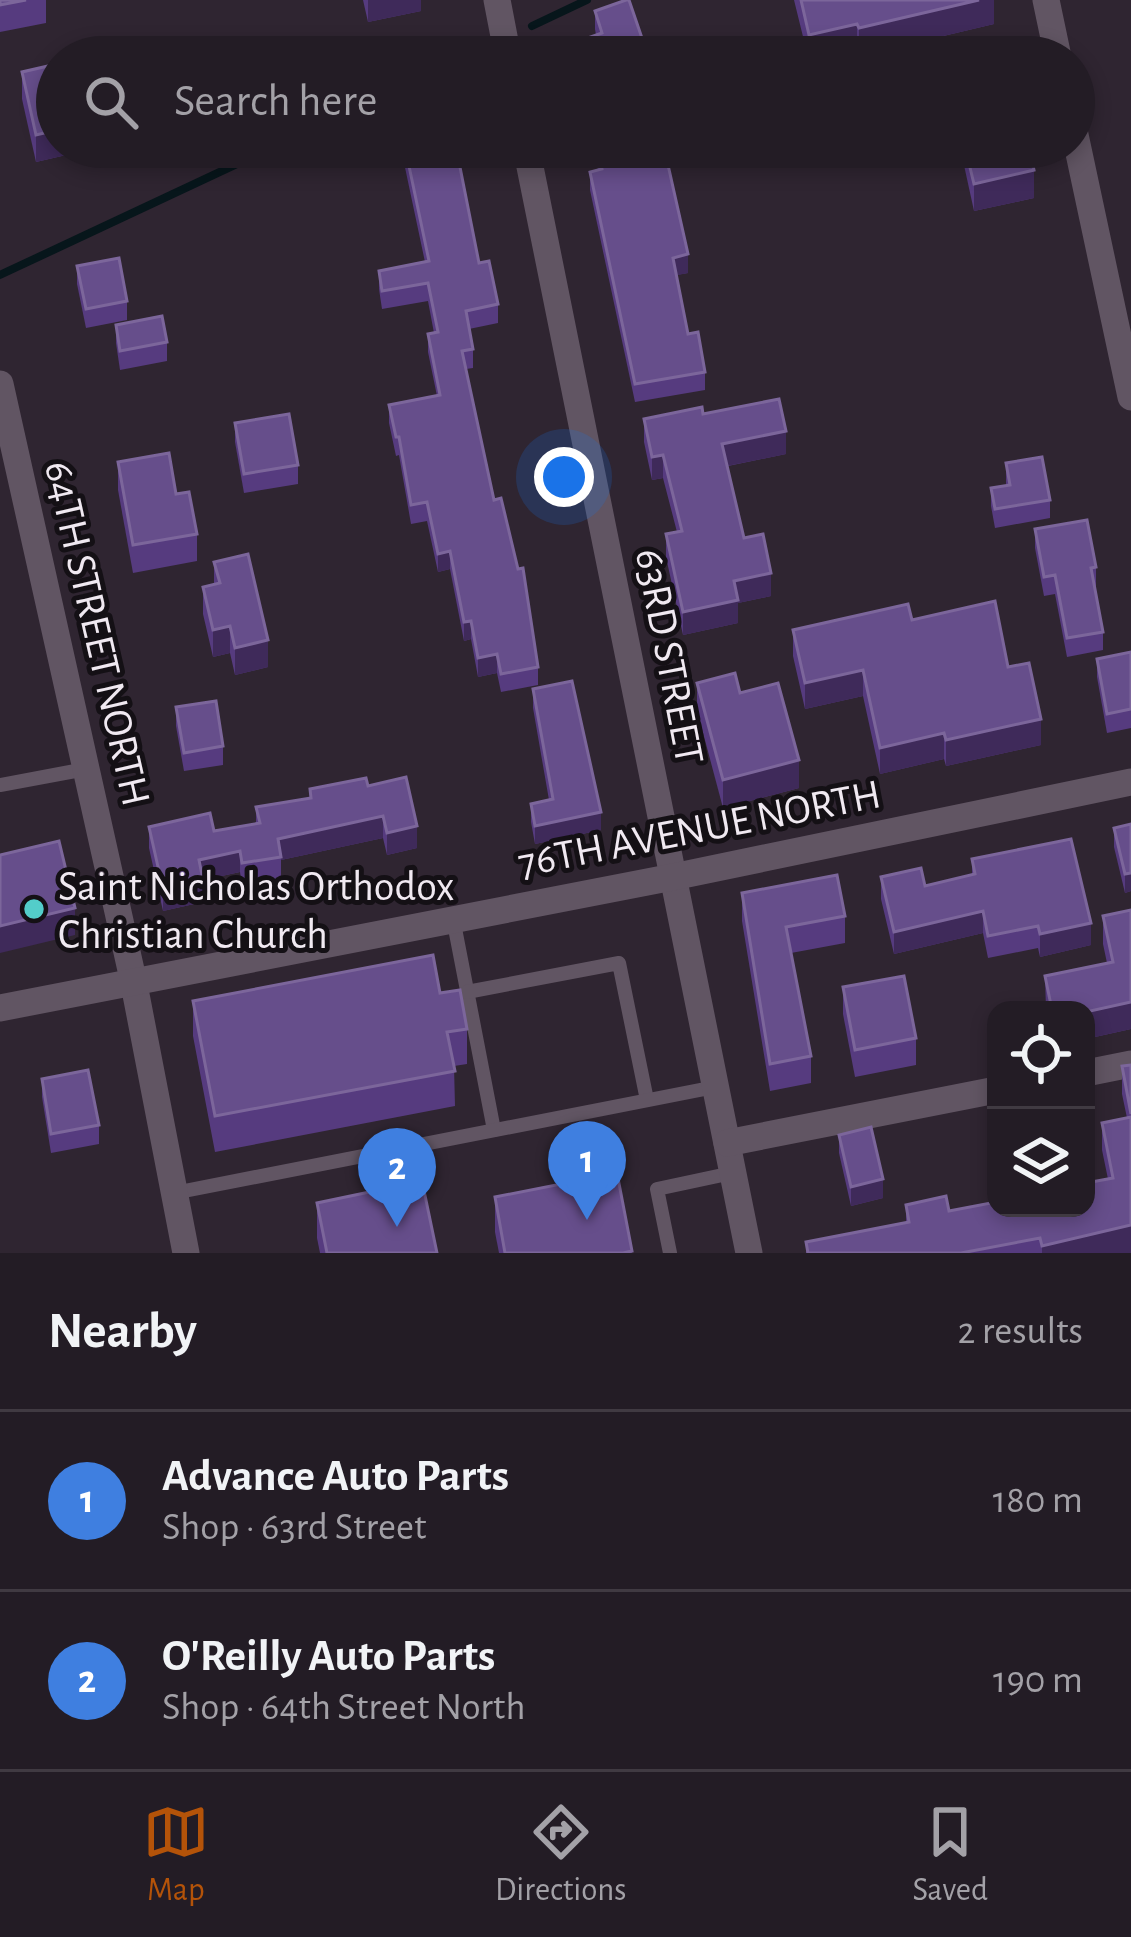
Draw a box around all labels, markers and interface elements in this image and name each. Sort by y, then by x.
search box [36,36,1095,168]
icon: search [78,69,144,135]
text: Search here [174,79,377,124]
your location [534,447,594,507]
street label: 64TH STREET NORTH [37,457,157,810]
street label: 63RD STREET [628,545,710,768]
street label: 76TH AVENUE NORTH [514,773,884,885]
place label: Saint Nicholas Orthodox Christian Church [58,866,454,956]
marker: Saint Nicholas Orthodox Christian Church [21,896,47,922]
map controls [987,1001,1095,1217]
button: locate [987,1001,1095,1109]
button: layers [987,1109,1095,1217]
pin: 1 [548,1121,626,1220]
pin: 2 [358,1128,436,1227]
text: Nearby [48,1306,197,1357]
text: 2 results [957,1312,1083,1351]
text: Advance Auto Parts [162,1454,509,1499]
text: 1 [80,1481,94,1520]
text: 180 m [993,1481,1083,1520]
text: Shop · 63rd Street [162,1508,427,1547]
text: O'Reilly Auto Parts [162,1634,495,1679]
text: 2 [78,1661,96,1700]
text: 190 m [993,1661,1083,1700]
text: Shop · 64th Street North [162,1688,526,1727]
tab: Map [143,1799,209,1911]
tab: Directions [495,1799,626,1911]
tab: Saved [912,1799,988,1911]

